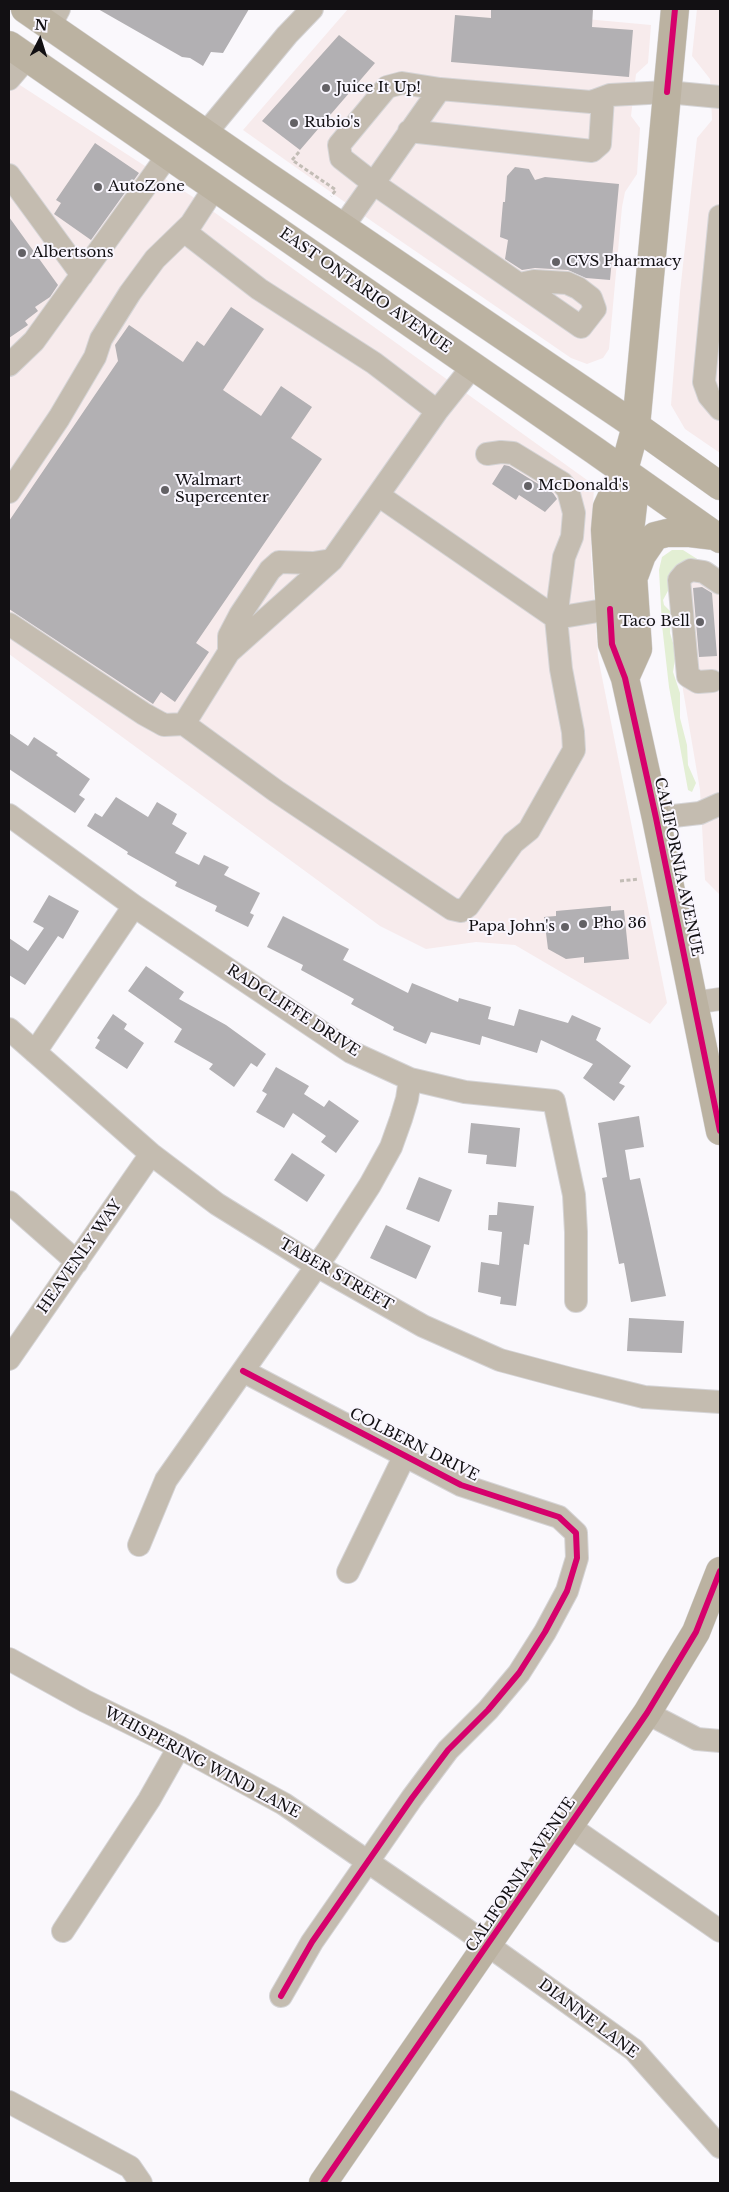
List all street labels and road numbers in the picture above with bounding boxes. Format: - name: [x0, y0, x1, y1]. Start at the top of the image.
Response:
- street label: EAST ONTARIO AVENUE: [276, 225, 454, 357]
- street label: CALIFORNIA AVENUE: [650, 776, 706, 958]
- street label: RADCLIFFE DRIVE: [223, 961, 363, 1061]
- street label: HEAVENLY WAY: [34, 1197, 126, 1317]
- street label: TABER STREET: [276, 1235, 396, 1315]
- street label: COLBERN DRIVE: [346, 1405, 482, 1485]
- street label: WHISPERING WIND LANE: [101, 1704, 303, 1822]
- street label: CALIFORNIA AVENUE: [462, 1794, 580, 1956]
- street label: DIANNE LANE: [535, 1976, 641, 2062]

